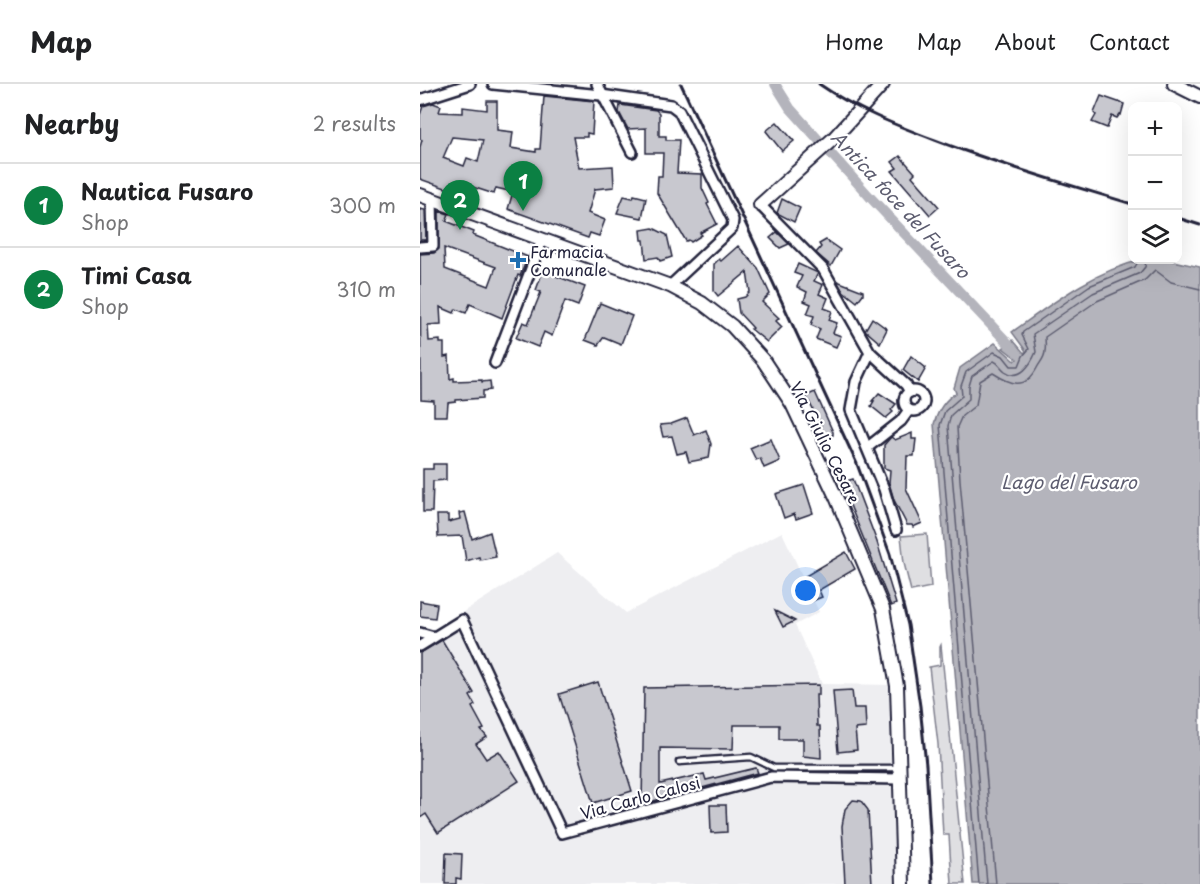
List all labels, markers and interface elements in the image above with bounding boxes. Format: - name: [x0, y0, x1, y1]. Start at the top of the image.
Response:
- text: Map: [30, 20, 92, 63]
- text: Home: [825, 25, 884, 57]
- text: Map: [917, 25, 962, 57]
- text: About: [995, 25, 1056, 57]
- text: Contact: [1089, 25, 1170, 57]
- map controls: [1128, 102, 1182, 264]
- button: +: [1128, 102, 1182, 156]
- text: Nearby: [24, 104, 119, 143]
- text: 2 results: [313, 108, 396, 138]
- water label: Antica foce del Fusaro: [825, 124, 977, 285]
- button: −: [1128, 156, 1182, 210]
- pin: 1: [504, 162, 542, 211]
- text: Nautica Fusaro: [81, 174, 253, 207]
- pin: 2: [440, 180, 480, 230]
- text: 1: [39, 190, 48, 220]
- text: 300 m: [329, 190, 396, 220]
- text: Shop: [81, 207, 129, 237]
- button: layers: [1128, 210, 1182, 264]
- place label: Farmacia Comunale: [530, 239, 607, 281]
- marker: Farmacia Comunale: [511, 253, 525, 267]
- text: Timi Casa: [81, 258, 192, 291]
- text: 2: [36, 274, 51, 304]
- text: 310 m: [336, 274, 396, 304]
- text: Shop: [81, 291, 129, 321]
- street label: Via Giulio Cesare: [785, 377, 867, 507]
- water label: Lago del Fusaro: [1001, 468, 1138, 495]
- your location: [791, 576, 820, 605]
- street label: Via Carlo Calosi: [577, 769, 703, 825]

